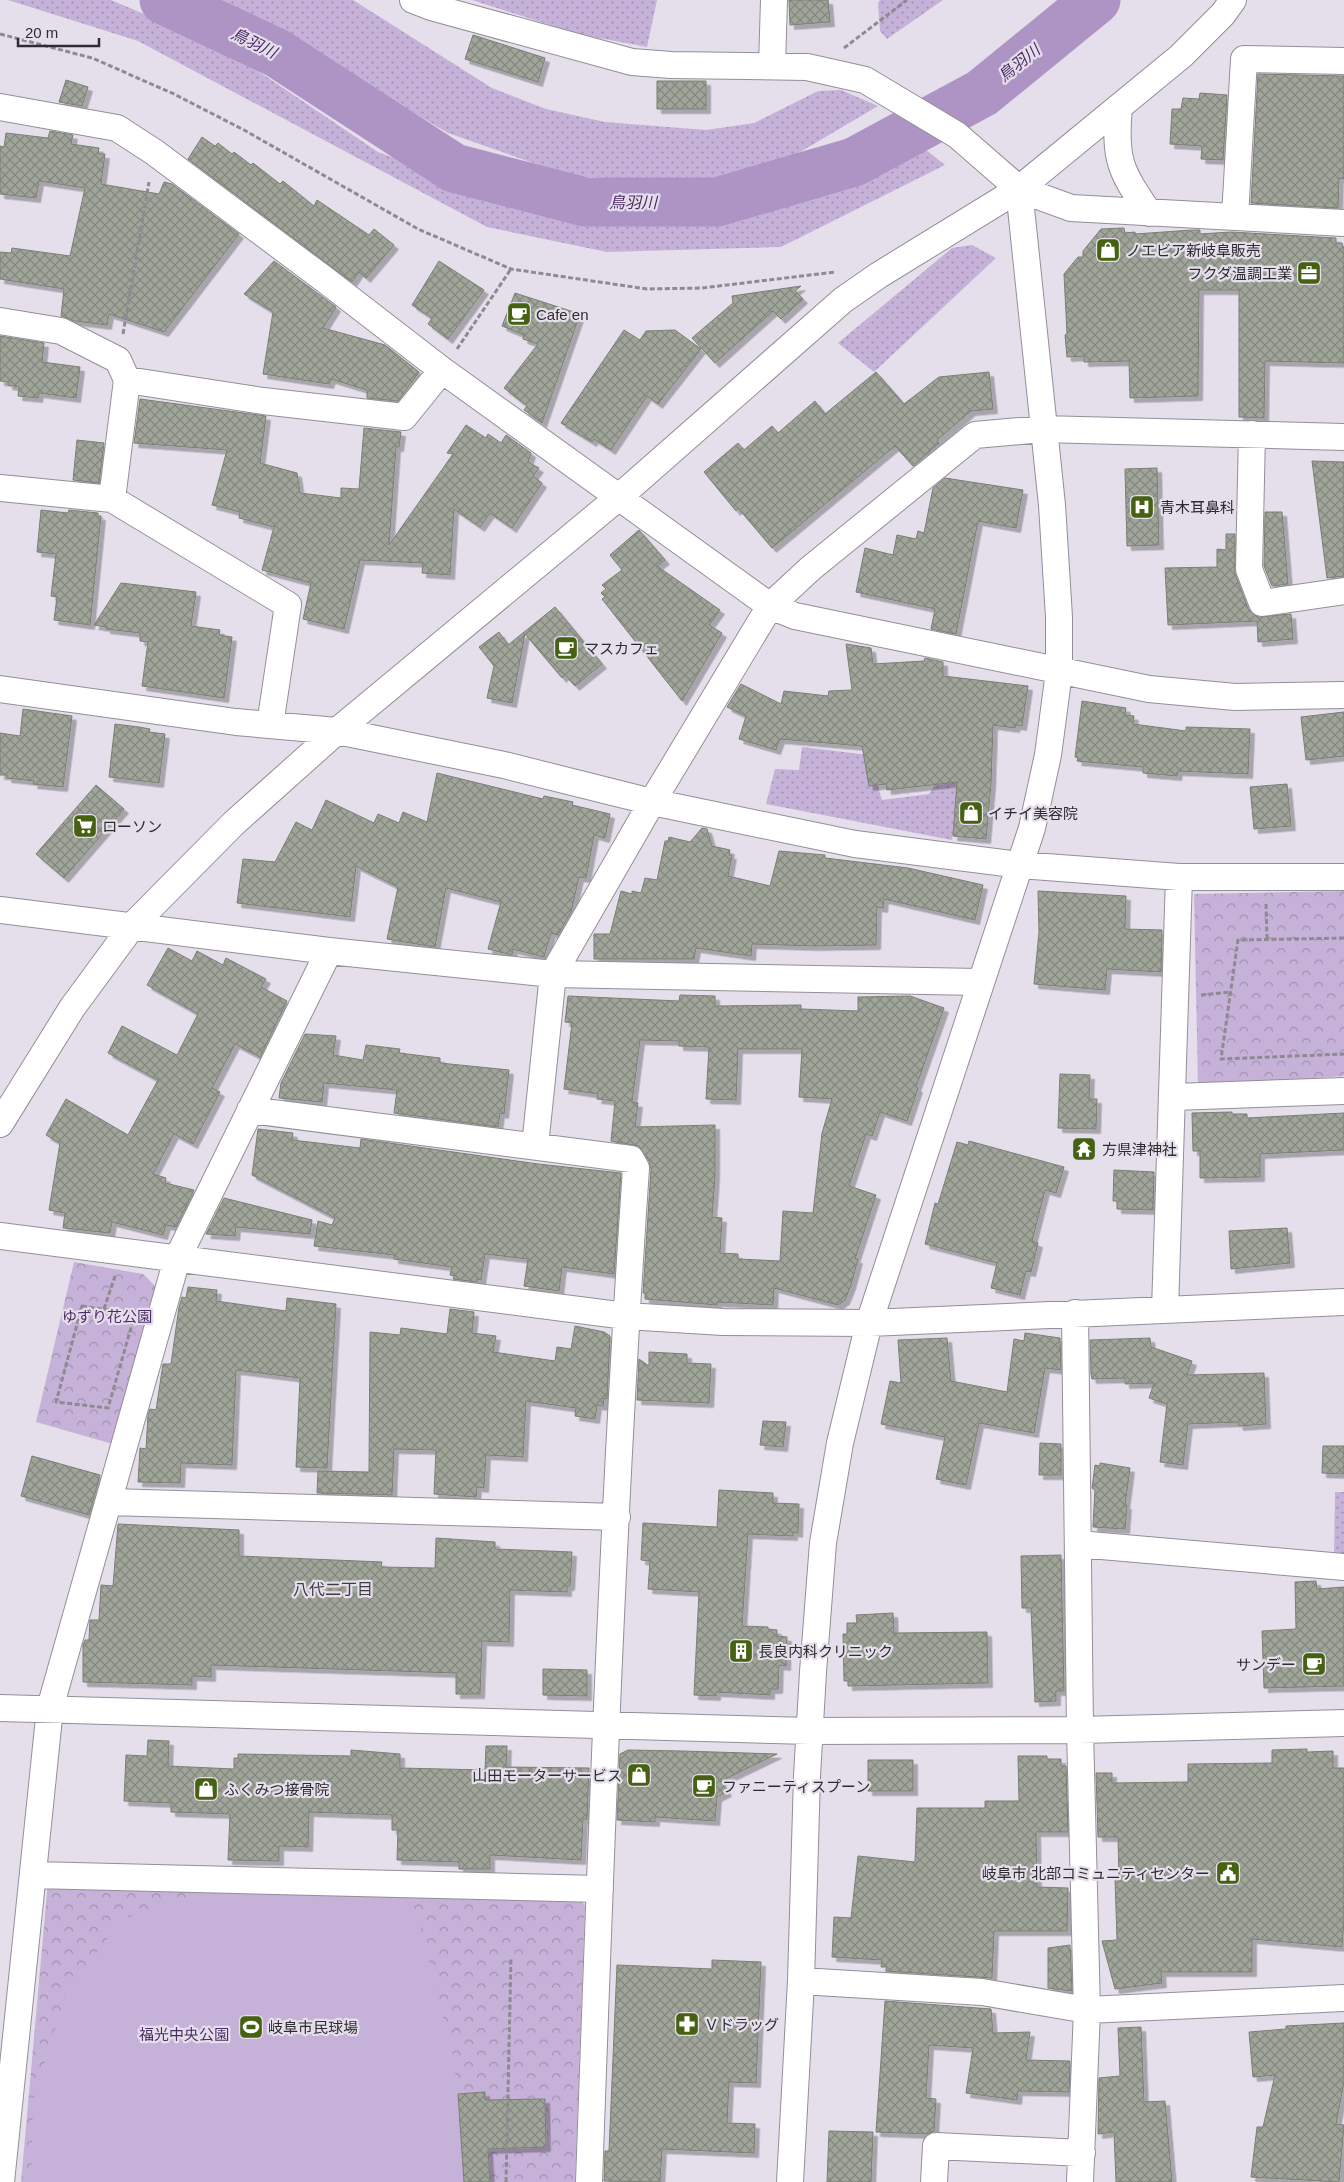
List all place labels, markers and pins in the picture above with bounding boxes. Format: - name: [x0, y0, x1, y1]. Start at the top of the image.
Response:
- shop icon: ノエビア新岐阜販売: [1095, 237, 1121, 263]
- place label: ノエビア新岐阜販売: [1126, 242, 1261, 259]
- office icon: フクダ温調工業: [1296, 260, 1322, 286]
- place label: フクダ温調工業: [1188, 265, 1292, 282]
- cafe icon: Cafe en: [506, 301, 532, 327]
- place label: Cafe en: [536, 306, 589, 323]
- hospital icon: 青木耳鼻科: [1129, 494, 1155, 520]
- place label: 青木耳鼻科: [1160, 499, 1235, 516]
- cafe icon: マスカフェ: [553, 635, 579, 661]
- place label: マスカフェ: [584, 640, 659, 657]
- shop icon: イチイ美容院: [958, 800, 984, 826]
- place label: イチイ美容院: [988, 805, 1078, 822]
- supermarket icon: ローソン: [72, 813, 98, 839]
- place label: ローソン: [102, 818, 162, 835]
- temple icon: 方県津神社: [1071, 1136, 1097, 1162]
- place label: 方県津神社: [1102, 1141, 1177, 1158]
- building icon: 長良内科クリニック: [728, 1638, 754, 1664]
- place label: 長良内科クリニック: [758, 1643, 893, 1660]
- cafe icon: サンデー: [1301, 1651, 1327, 1677]
- place label: サンデー: [1236, 1656, 1296, 1673]
- shop icon: 山田モーターサービス: [626, 1762, 652, 1788]
- place label: 山田モーターサービス: [472, 1767, 622, 1784]
- cafe icon: ファニーティスプーン: [691, 1773, 717, 1799]
- shop icon: ふくみつ接骨院: [193, 1776, 219, 1802]
- place label: ファニーティスプーン: [722, 1778, 870, 1795]
- place label: ふくみつ接骨院: [224, 1781, 330, 1798]
- public building icon: 岐阜市 北部コミュニティセンター: [1215, 1860, 1241, 1886]
- place label: 岐阜市 北部コミュニティセンター: [982, 1865, 1210, 1882]
- pharmacy icon: Ｖドラッグ: [674, 2011, 700, 2037]
- sports icon: 岐阜市民球場: [238, 2014, 264, 2040]
- place label: Ｖドラッグ: [704, 2016, 779, 2033]
- place label: 岐阜市民球場: [268, 2019, 358, 2036]

